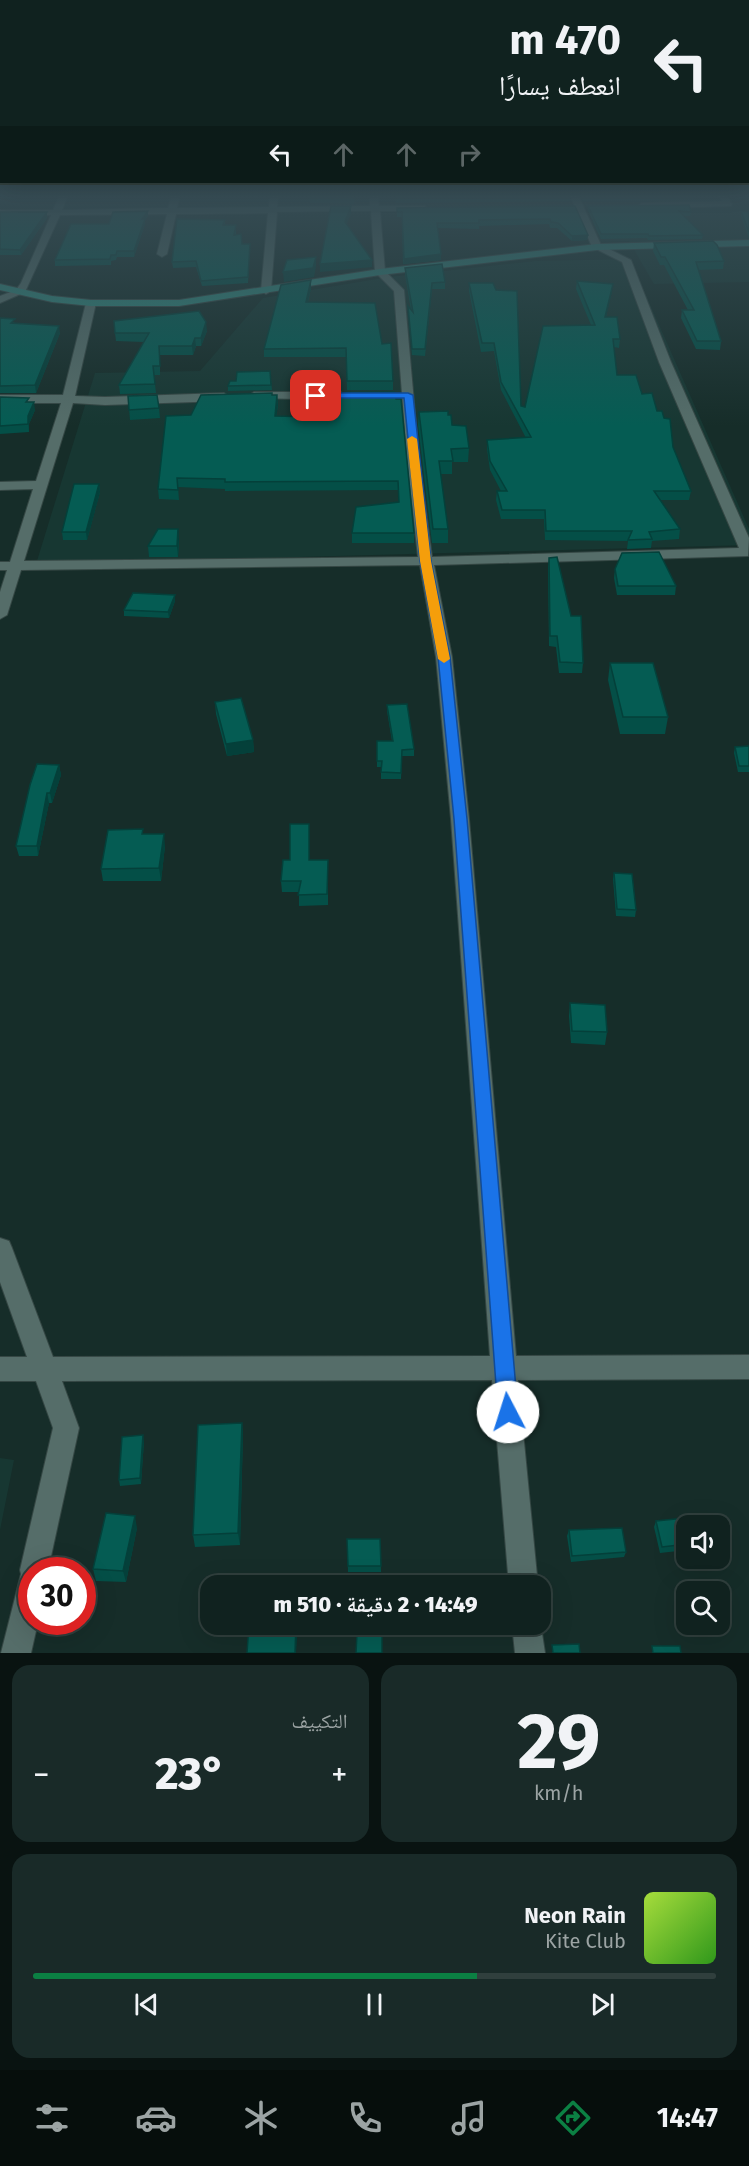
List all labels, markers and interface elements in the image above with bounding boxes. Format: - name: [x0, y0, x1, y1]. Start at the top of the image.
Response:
- text: 470 m: [509, 15, 621, 65]
- icon: left: [642, 24, 720, 102]
- text: انعطف يسارًا: [499, 70, 621, 102]
- icon: left: [264, 138, 297, 171]
- icon: ahead: [327, 138, 360, 171]
- icon: ahead: [390, 138, 423, 171]
- icon: right: [453, 138, 486, 171]
- pin: [290, 370, 341, 421]
- icon: arrive: [299, 379, 332, 412]
- position arrow: [476, 1380, 540, 1444]
- map controls: [676, 1515, 730, 1635]
- button: sound: [676, 1515, 730, 1569]
- speed limit sign: 30: [18, 1557, 96, 1635]
- button: search: [676, 1581, 730, 1635]
- text: 14:49 · 2 دقيقة · 510 m: [273, 1591, 478, 1618]
- text: 29: [517, 1695, 600, 1789]
- text: التكييف: [291, 1709, 348, 1733]
- text: 23°: [155, 1747, 225, 1801]
- text: −: [33, 1755, 50, 1795]
- text: +: [331, 1755, 347, 1795]
- text: km/h: [534, 1781, 584, 1805]
- text: Neon Rain: [524, 1902, 626, 1929]
- text: Kite Club: [545, 1929, 626, 1953]
- icon: previous: [130, 1988, 163, 2021]
- icon: pause: [358, 1988, 391, 2021]
- icon: next: [586, 1988, 619, 2021]
- icon: filters: [31, 2097, 73, 2139]
- icon: car: [135, 2097, 177, 2139]
- icon: climate: [240, 2097, 282, 2139]
- icon: phone: [344, 2097, 386, 2139]
- icon: music: [448, 2097, 490, 2139]
- icon: directions: [552, 2097, 594, 2139]
- text: 14:47: [657, 2102, 718, 2134]

